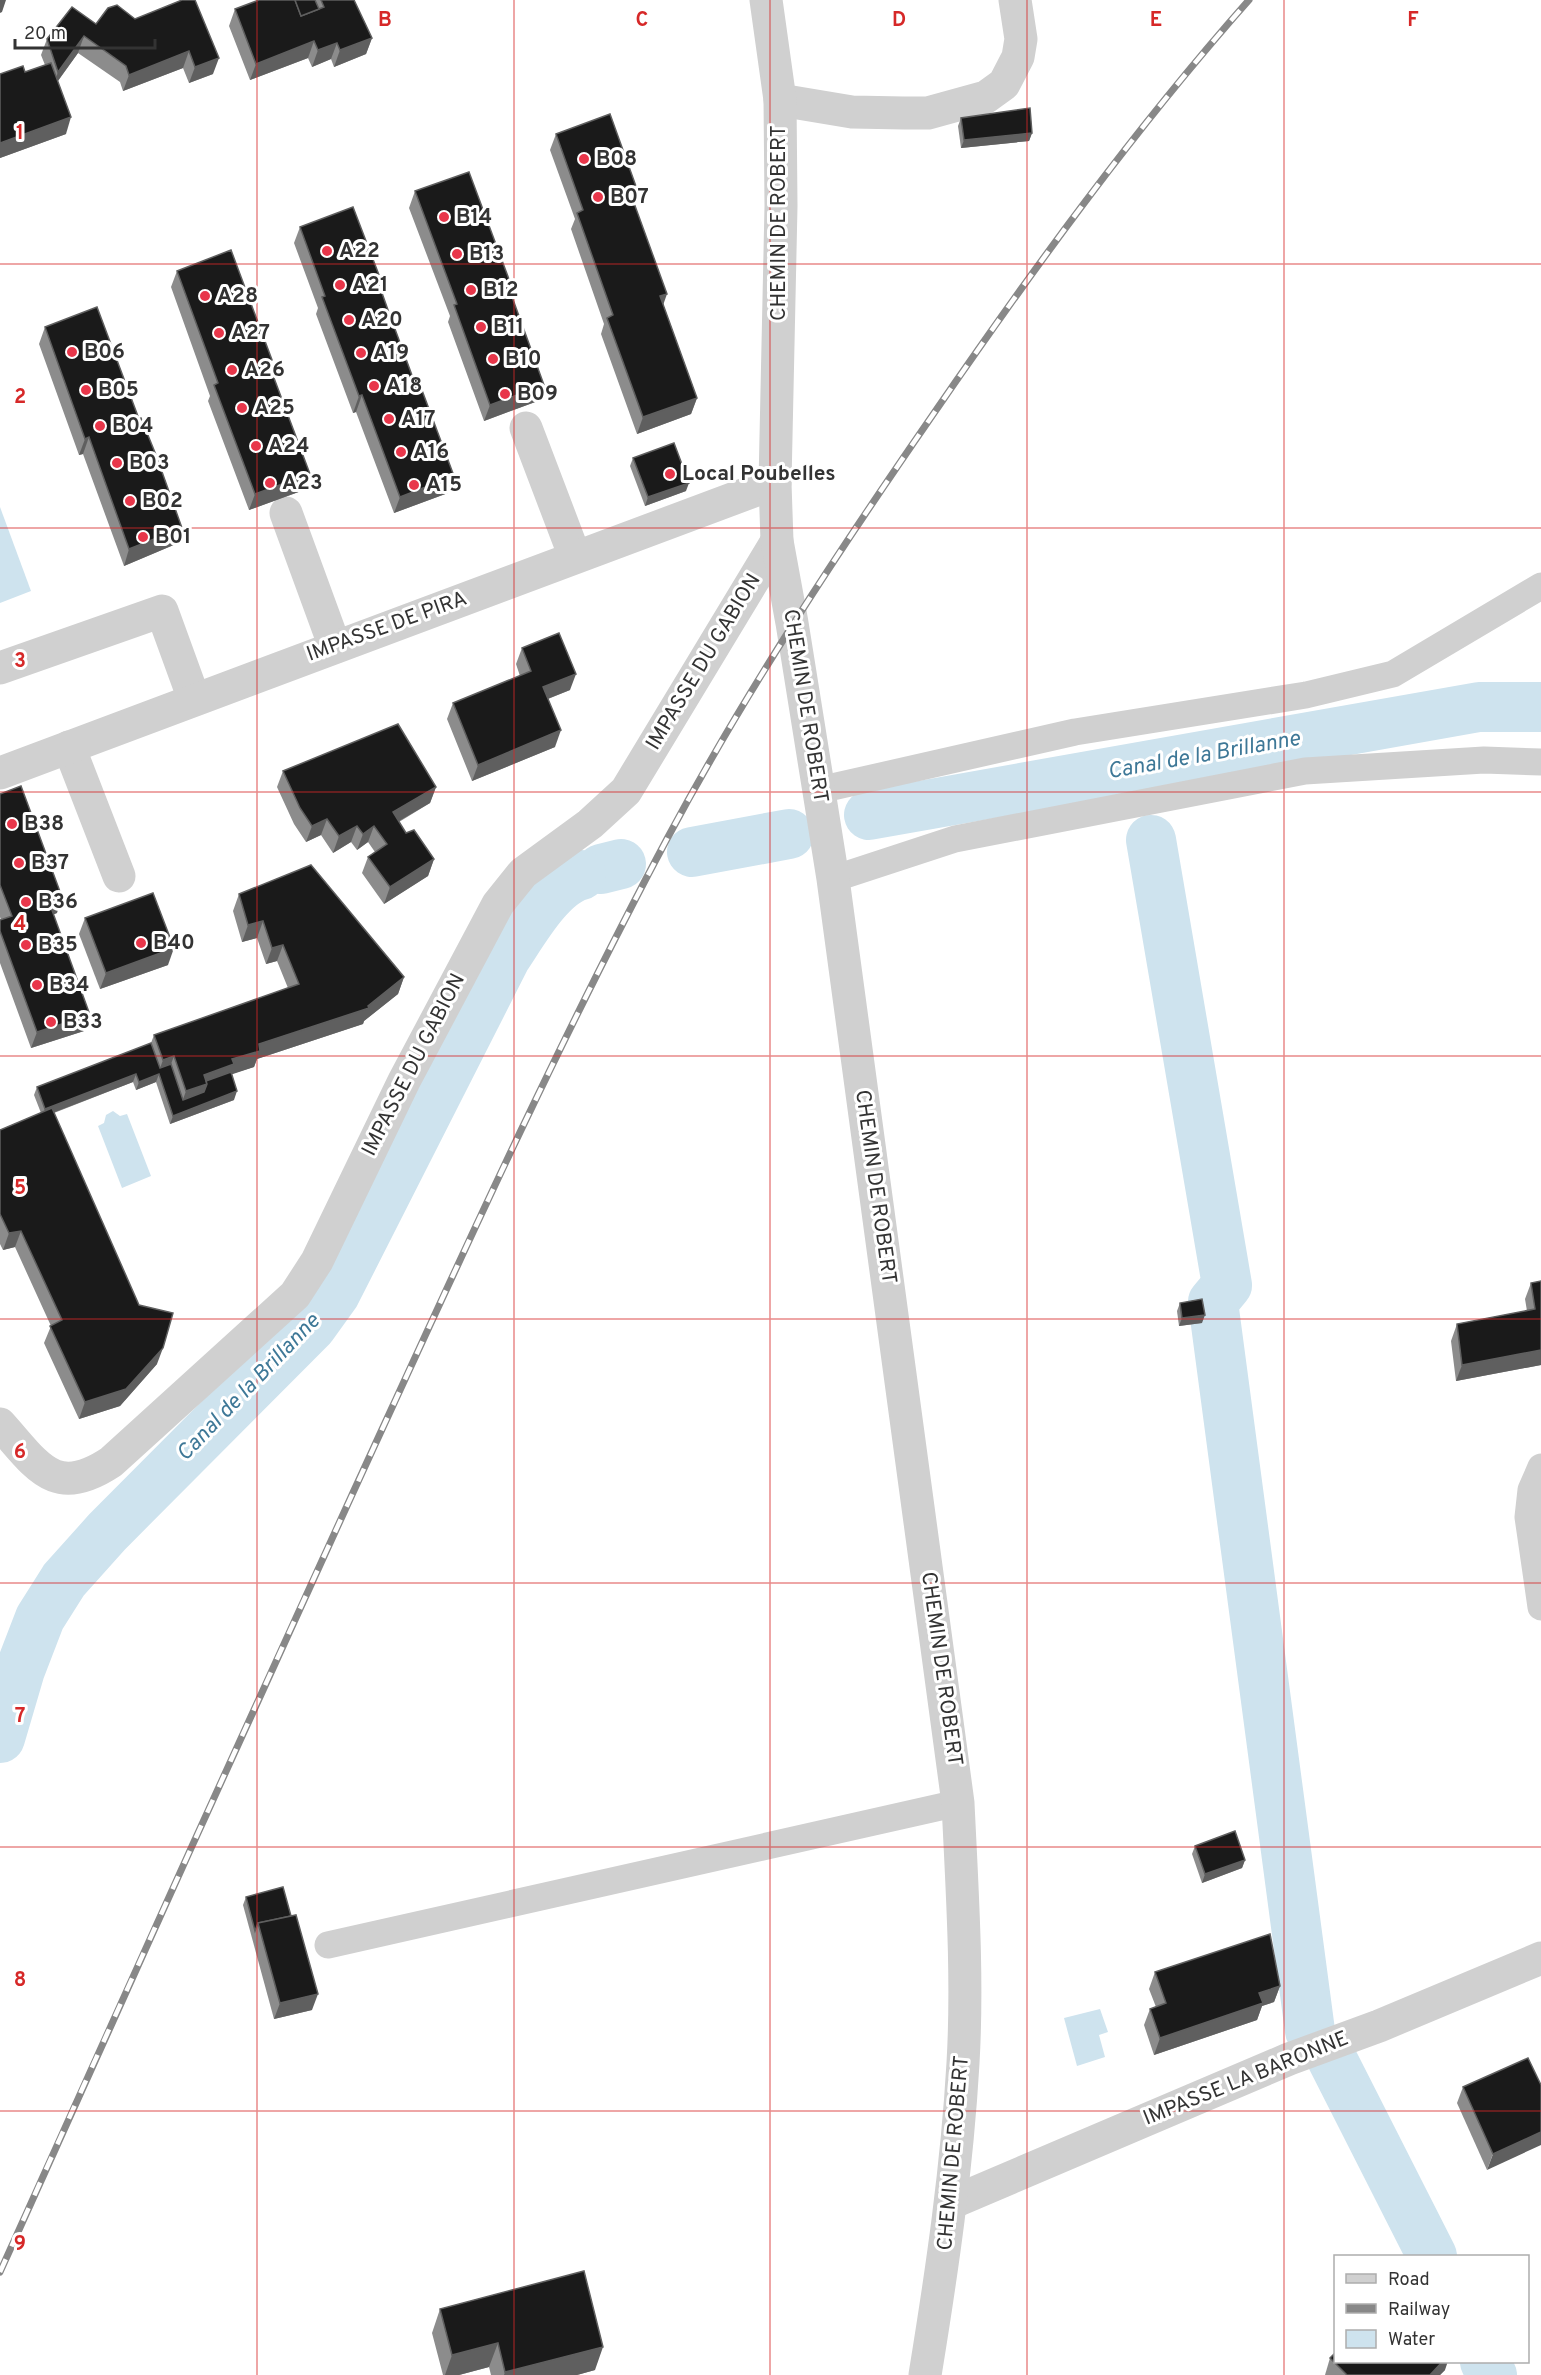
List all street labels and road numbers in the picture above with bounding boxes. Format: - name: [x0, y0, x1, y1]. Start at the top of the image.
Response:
- street label: CHEMIN DE ROBERT: [766, 125, 793, 321]
- street label: IMPASSE DU GABION: [641, 569, 767, 755]
- street label: IMPASSE DE PIRA: [303, 585, 471, 669]
- street label: CHEMIN DE ROBERT: [776, 607, 834, 805]
- street label: IMPASSE DU GABION: [356, 969, 472, 1161]
- street label: CHEMIN DE ROBERT: [848, 1088, 902, 1286]
- street label: CHEMIN DE ROBERT: [914, 1570, 968, 1768]
- street label: IMPASSE LA BARONNE: [1139, 2025, 1353, 2133]
- street label: CHEMIN DE ROBERT: [932, 2054, 976, 2252]

